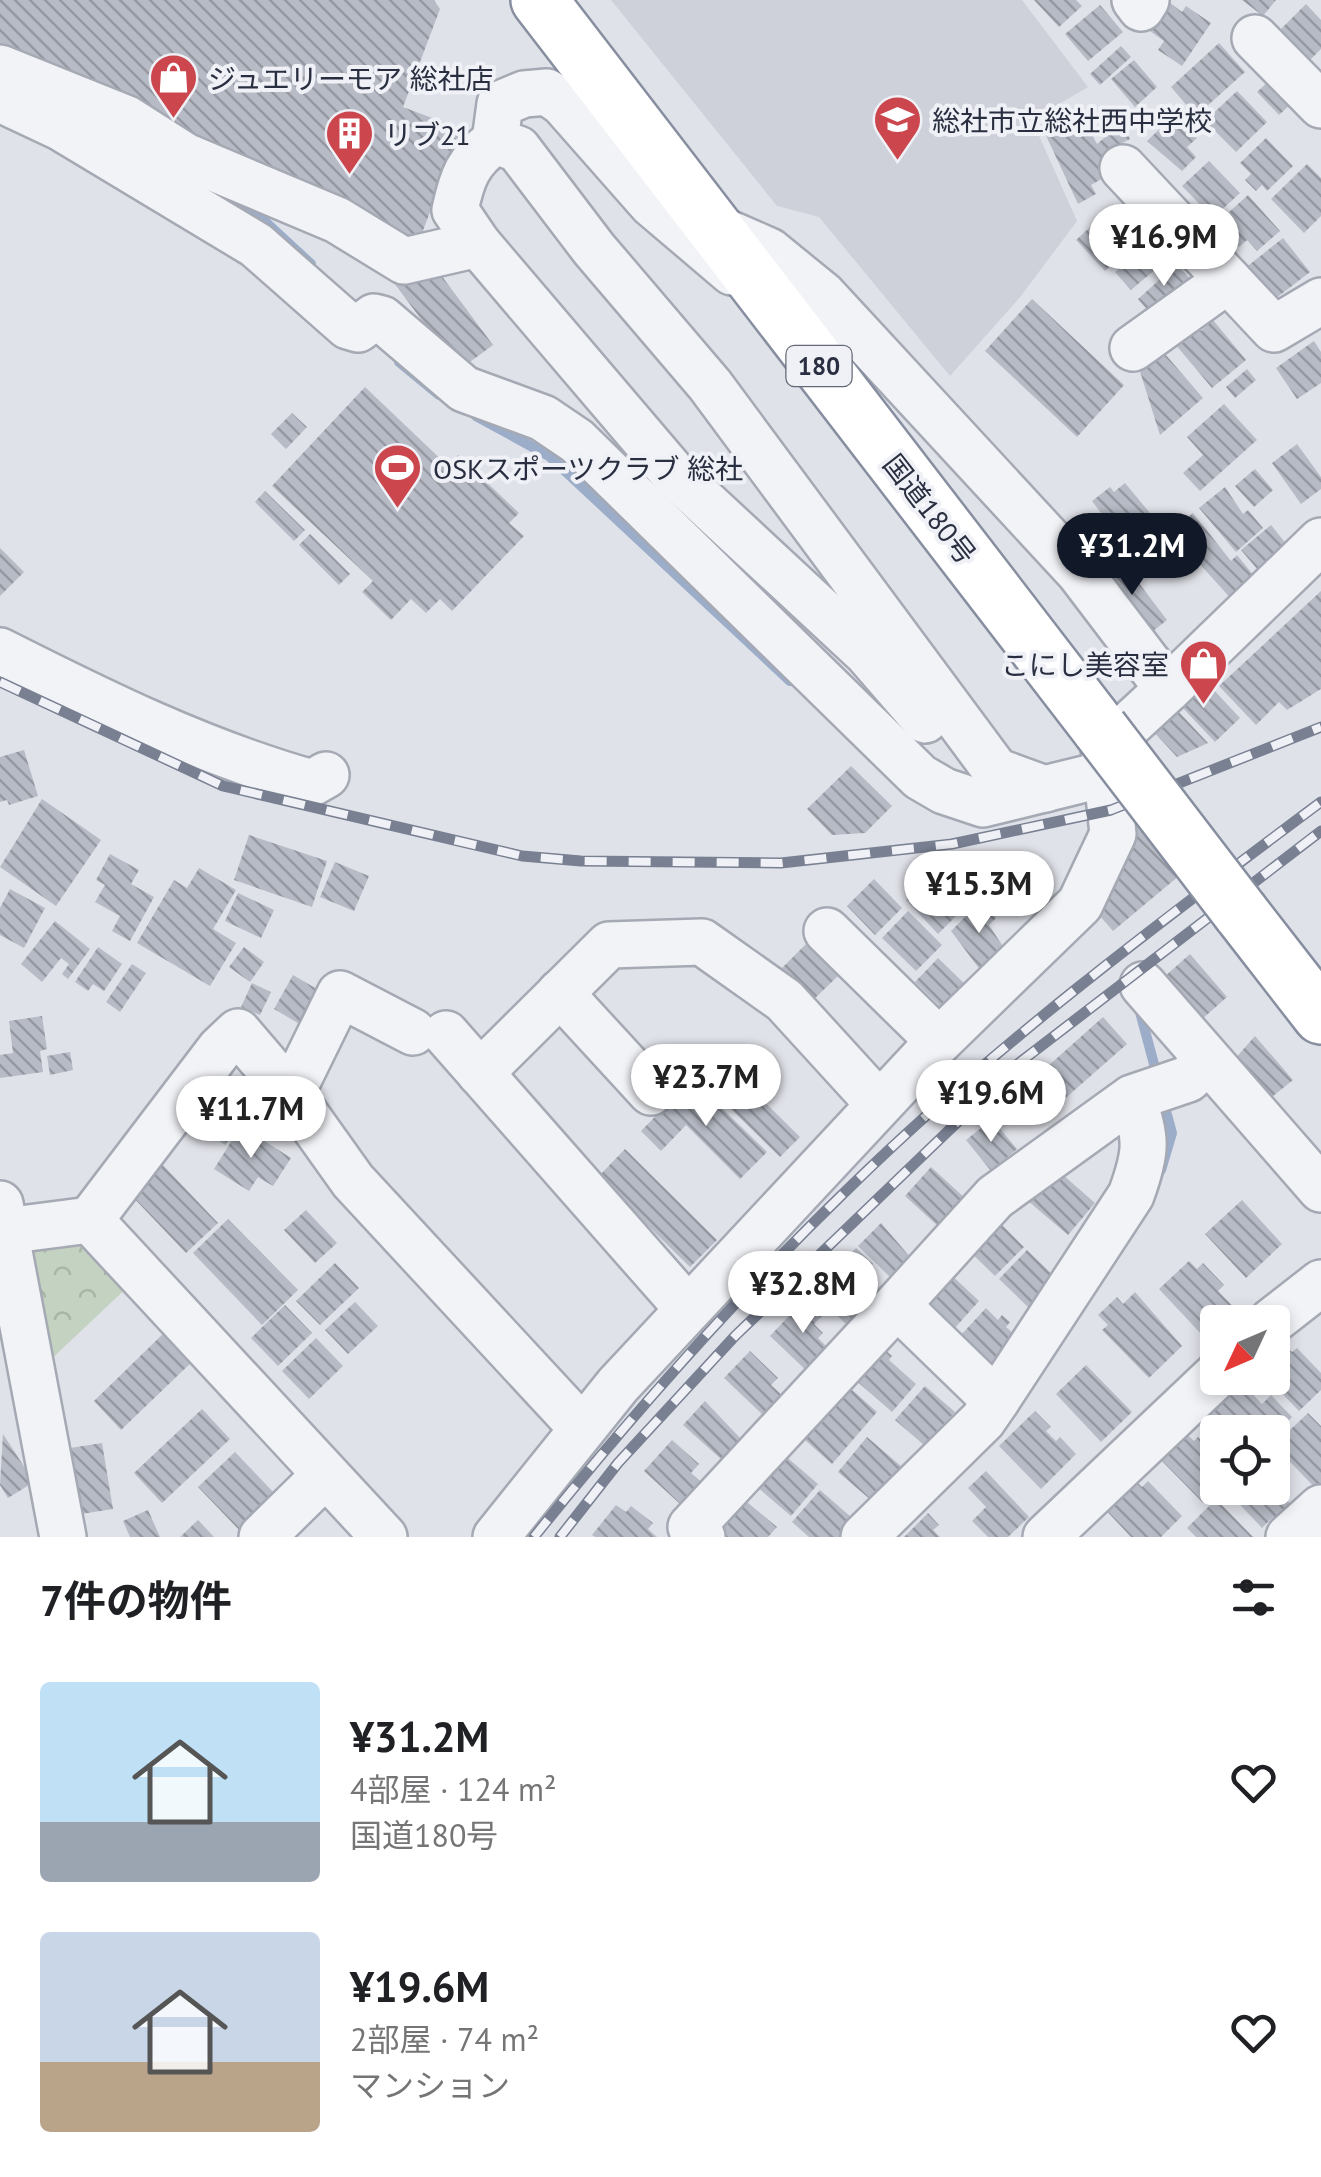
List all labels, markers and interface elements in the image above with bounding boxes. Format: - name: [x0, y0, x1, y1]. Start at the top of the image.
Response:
- shop icon: ジュエリーモア 総社店: [147, 52, 199, 120]
- place label: ジュエリーモア 総社店: [208, 60, 494, 97]
- school or university icon: 総社市立総社西中学校: [871, 94, 923, 162]
- place label: 総社市立総社西中学校: [932, 102, 1212, 139]
- building icon: リブ21: [323, 108, 375, 176]
- place label: リブ21: [384, 116, 471, 153]
- pin: ¥16.9M: [1083, 204, 1245, 289]
- text: ¥16.9M: [1111, 215, 1217, 257]
- road number: 180: [786, 346, 852, 386]
- sports icon: OSKスポーツクラブ 総社: [372, 442, 424, 510]
- street label: 国道180号: [875, 446, 985, 572]
- place label: OSKスポーツクラブ 総社: [433, 450, 743, 487]
- pin: ¥31.2M: [1051, 513, 1213, 598]
- text: ¥31.2M: [1079, 524, 1185, 566]
- shop icon: こにし美容室: [1178, 638, 1230, 706]
- place label: こにし美容室: [1001, 646, 1169, 683]
- pin: ¥15.3M: [898, 851, 1060, 936]
- text: ¥15.3M: [926, 862, 1032, 904]
- pin: ¥23.7M: [625, 1044, 787, 1129]
- text: ¥23.7M: [653, 1055, 759, 1097]
- pin: ¥19.6M: [910, 1060, 1072, 1145]
- text: ¥19.6M: [938, 1071, 1044, 1113]
- pin: ¥11.7M: [170, 1076, 332, 1161]
- text: ¥11.7M: [198, 1087, 304, 1129]
- pin: ¥32.8M: [722, 1251, 884, 1336]
- text: ¥32.8M: [750, 1262, 856, 1304]
- north arrow: [1200, 1305, 1290, 1395]
- map controls: [1200, 1305, 1290, 1505]
- button: locate: [1200, 1415, 1290, 1505]
- icon: filters: [1226, 1570, 1281, 1625]
- text: 7件の物件: [40, 1573, 232, 1628]
- text: ¥31.2M: [350, 1709, 489, 1764]
- icon: home: [120, 1722, 240, 1842]
- icon: heart: [1226, 1755, 1281, 1810]
- text: 4部屋 · 124 m²: [350, 1768, 557, 1810]
- text: 国道180号: [350, 1814, 498, 1856]
- text: ¥19.6M: [350, 1959, 489, 2014]
- icon: home: [120, 1972, 240, 2092]
- icon: heart: [1226, 2005, 1281, 2060]
- text: 2部屋 · 74 m²: [350, 2018, 539, 2060]
- text: マンション: [350, 2064, 510, 2106]

